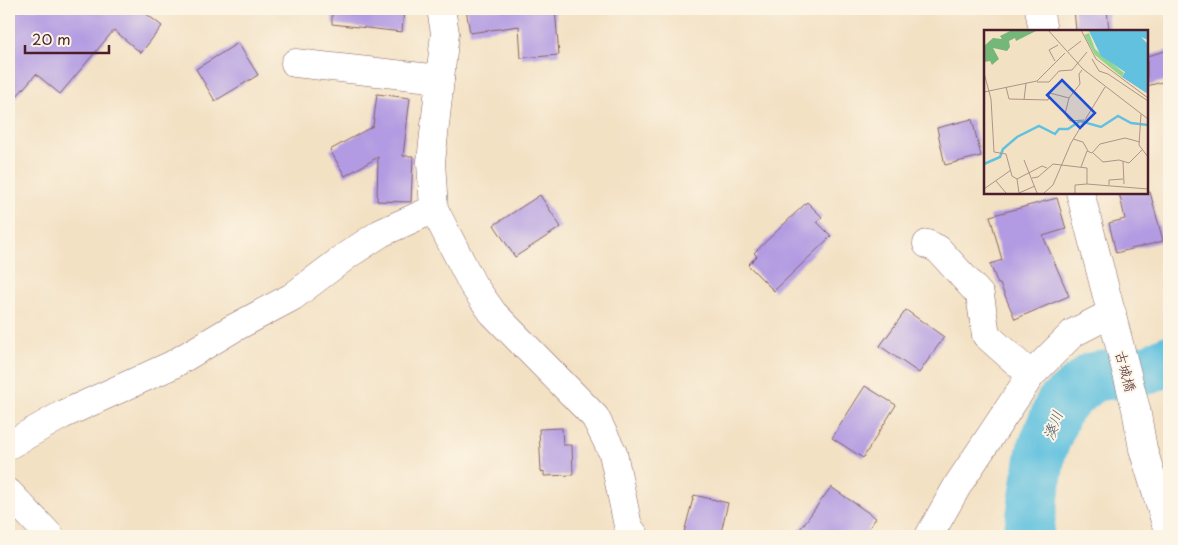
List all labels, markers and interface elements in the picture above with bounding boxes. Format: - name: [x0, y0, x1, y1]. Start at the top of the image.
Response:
- scale bar: [25, 22, 109, 54]
- text: 20 m: [32, 27, 71, 50]
- inset map: [984, 30, 1148, 194]
- street label: 古城橋: [1110, 348, 1142, 394]
- water label: 湊川: [1036, 407, 1068, 443]

